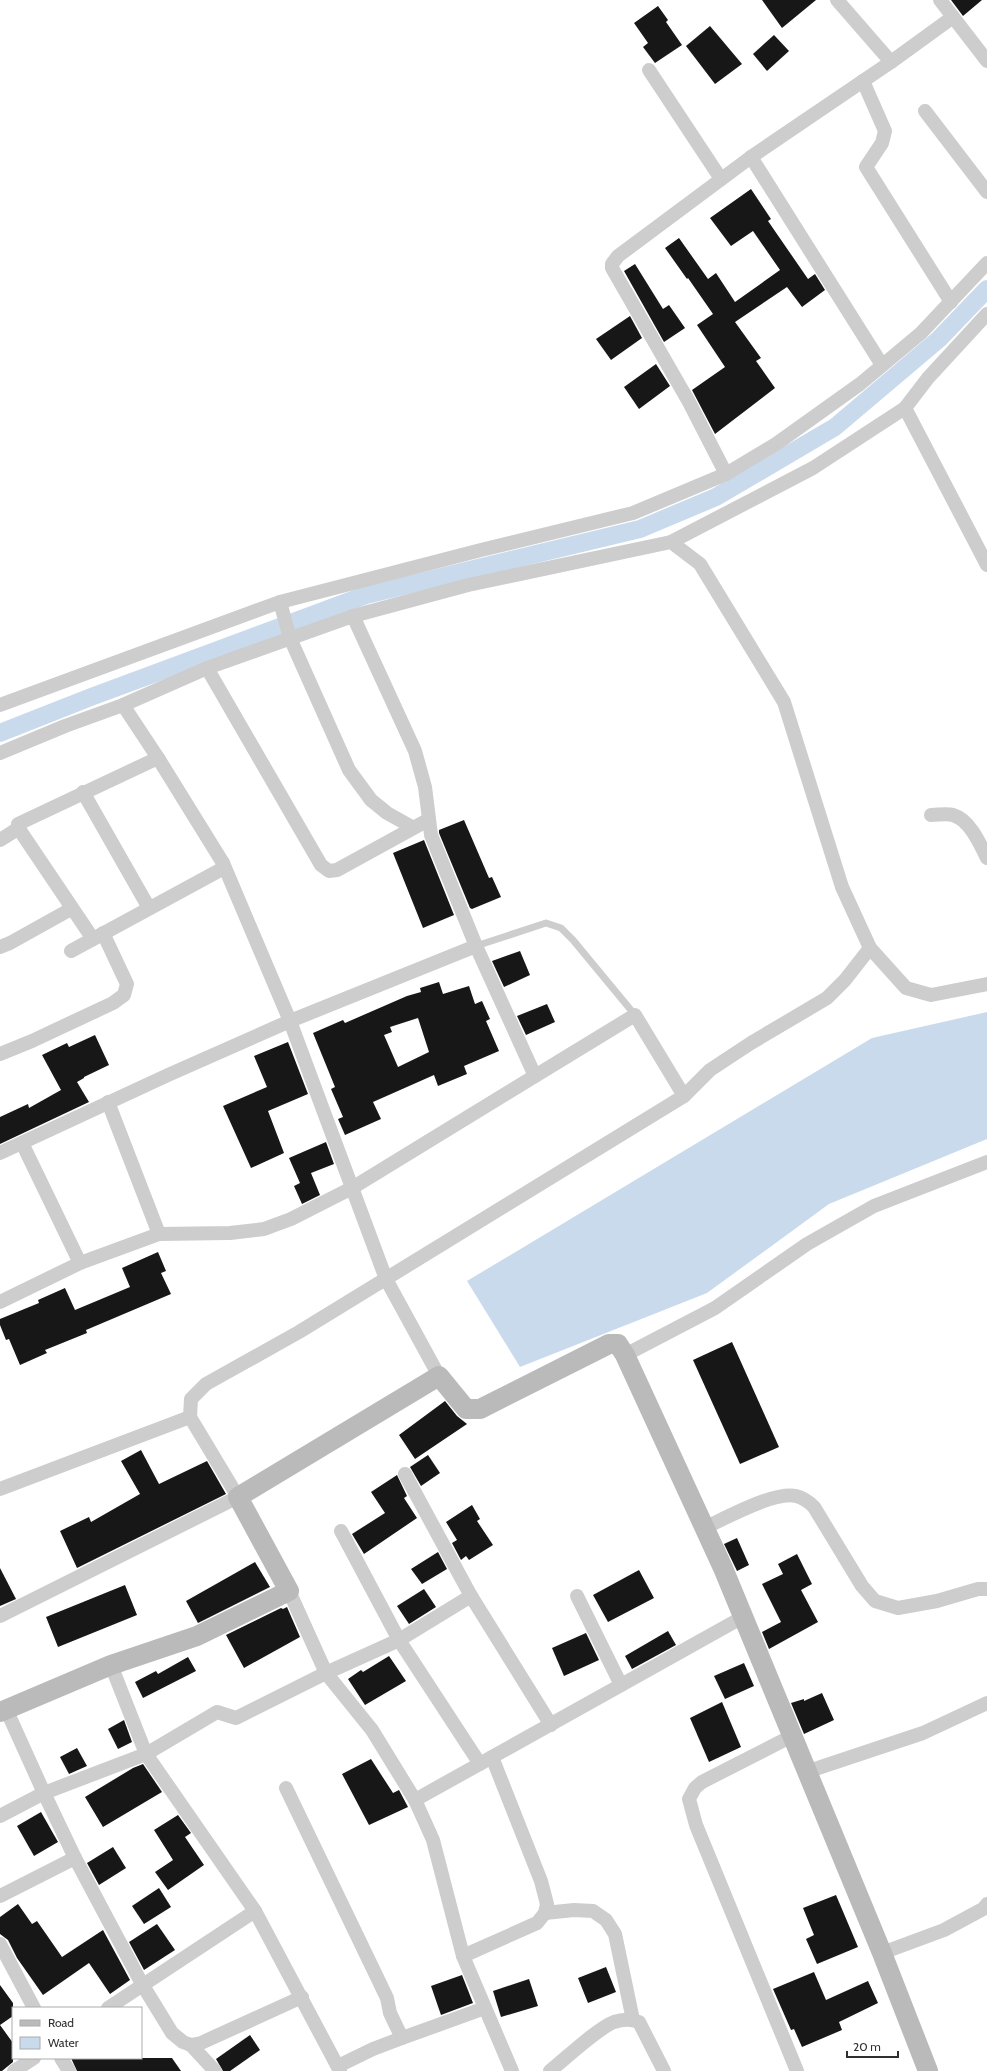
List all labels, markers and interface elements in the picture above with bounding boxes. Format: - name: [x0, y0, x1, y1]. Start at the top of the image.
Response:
- legend: [12, 2007, 142, 2059]
- text: Road: [48, 2015, 74, 2030]
- scale bar: [847, 2033, 898, 2059]
- text: Water: [48, 2035, 79, 2050]
- text: 20 m: [853, 2039, 881, 2054]

